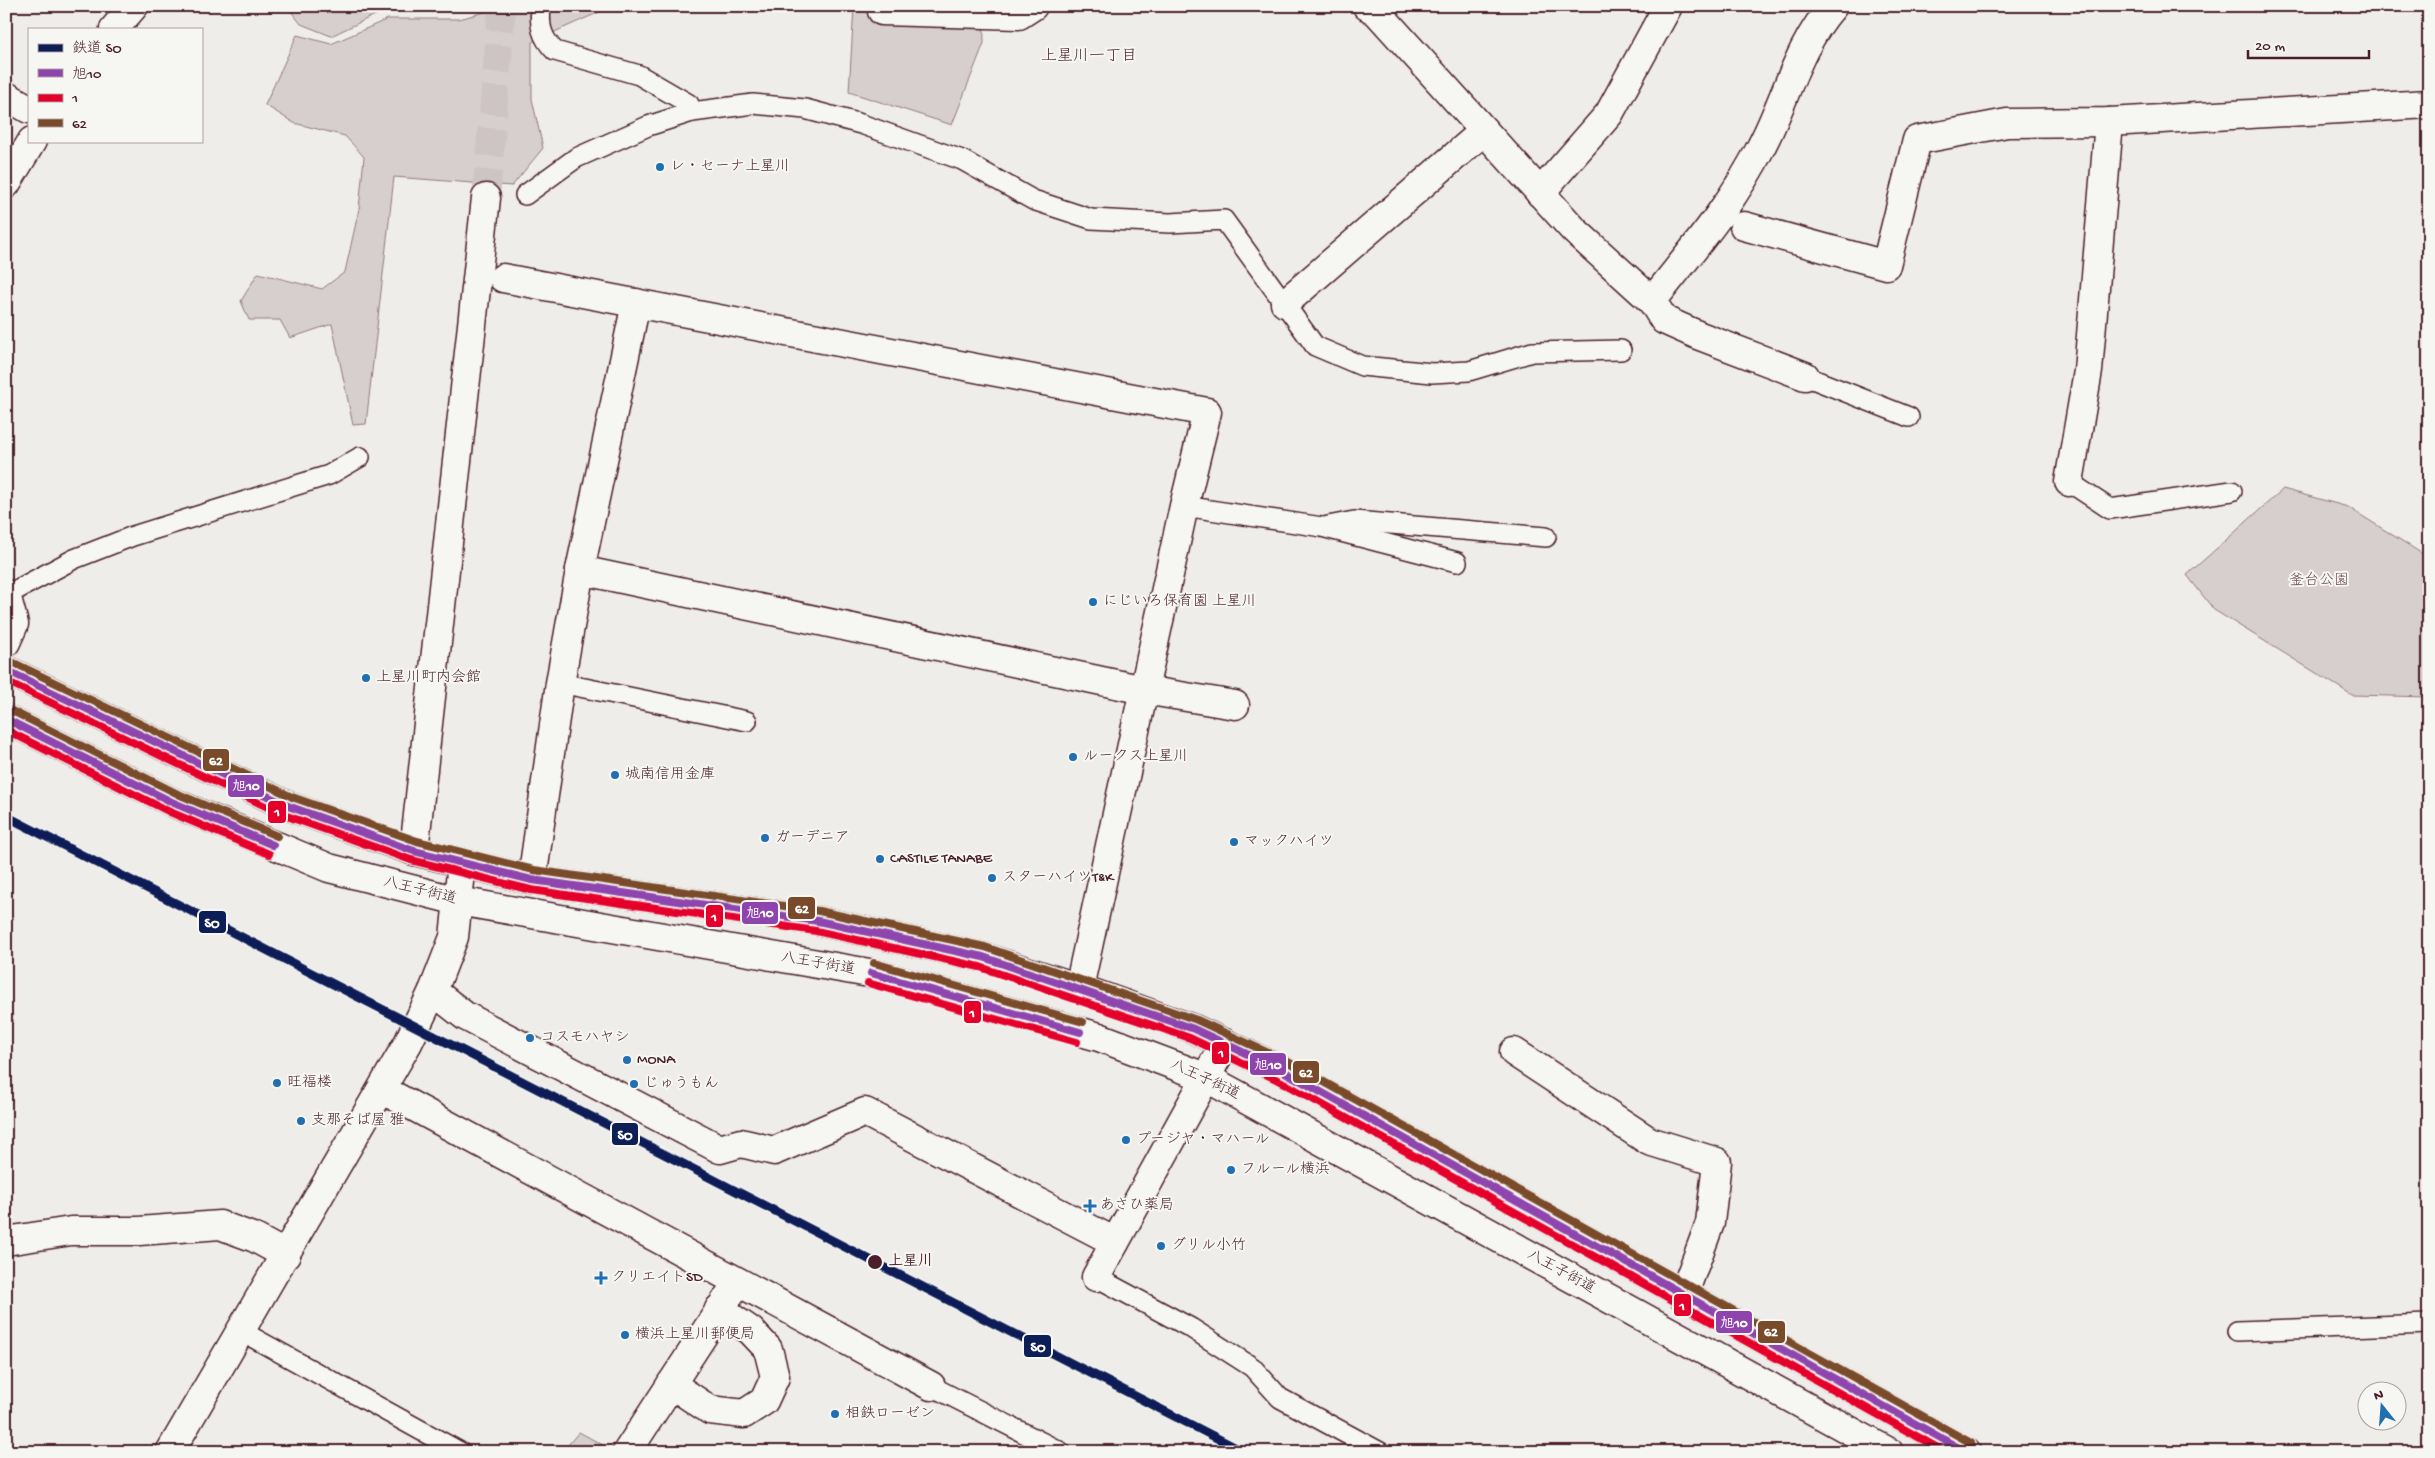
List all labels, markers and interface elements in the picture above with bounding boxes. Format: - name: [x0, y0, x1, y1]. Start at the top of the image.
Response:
- legend: [28, 28, 202, 142]
- scale bar: [2248, 28, 2369, 60]
- text: 20 m: [2255, 38, 2285, 56]
- text: 鉄道 SO: [72, 40, 122, 58]
- district label: 上星川一丁目: [1041, 47, 1137, 67]
- text: 旭10: [72, 66, 102, 84]
- text: 1: [71, 90, 78, 108]
- text: 62: [72, 116, 87, 134]
- place label: レ・セーナ上星川: [670, 158, 790, 176]
- marker: レ・セーナ上星川: [654, 161, 666, 173]
- park label: 釜台公園: [2289, 571, 2349, 590]
- place label: にじいろ保育園 上星川: [1103, 592, 1257, 611]
- marker: にじいろ保育園 上星川: [1087, 596, 1099, 608]
- place label: 上星川町内会館: [376, 668, 481, 687]
- marker: 上星川町内会館: [360, 672, 372, 684]
- line badge: 62: [202, 748, 230, 772]
- place label: ルークス上星川: [1083, 748, 1188, 766]
- marker: ルークス上星川: [1067, 751, 1079, 763]
- text: 62: [209, 754, 223, 771]
- place label: 城南信用金庫: [625, 765, 715, 784]
- marker: 城南信用金庫: [609, 769, 621, 781]
- line badge: 旭10: [227, 774, 265, 798]
- text: 旭10: [232, 779, 260, 796]
- line badge: 1: [267, 800, 287, 824]
- text: 1: [273, 805, 280, 822]
- place label: ガーデニア: [775, 829, 850, 847]
- marker: ガーデニア: [759, 832, 771, 844]
- place label: マックハイツ: [1244, 833, 1334, 851]
- marker: マックハイツ: [1228, 836, 1240, 848]
- place label: CASTILE TANABE: [890, 850, 993, 868]
- marker: CASTILE TANABE: [874, 853, 886, 865]
- place label: スターハイツT&K: [1002, 869, 1115, 887]
- marker: スターハイツT&K: [986, 872, 998, 884]
- street label: 八王子街道: [381, 873, 459, 909]
- line badge: 62: [787, 896, 816, 920]
- line badge: 旭10: [741, 901, 779, 925]
- text: 62: [795, 902, 809, 919]
- line badge: 1: [705, 904, 724, 928]
- text: 旭10: [746, 906, 774, 923]
- line badge: SO: [198, 910, 227, 934]
- text: 1: [710, 910, 717, 927]
- text: SO: [205, 916, 220, 933]
- street label: 八王子街道: [779, 949, 857, 979]
- line badge: 1: [963, 1000, 982, 1024]
- text: 1: [968, 1006, 975, 1023]
- place label: コスモハヤシ: [540, 1029, 629, 1047]
- marker: コスモハヤシ: [524, 1032, 536, 1044]
- line badge: 1: [1211, 1041, 1230, 1065]
- text: 1: [1217, 1046, 1224, 1063]
- place label: MONA: [637, 1051, 676, 1069]
- line badge: 旭10: [1249, 1052, 1287, 1076]
- marker: MONA: [621, 1054, 633, 1066]
- street label: 八王子街道: [1167, 1056, 1243, 1104]
- text: 旭10: [1254, 1058, 1282, 1075]
- line badge: 62: [1292, 1060, 1320, 1084]
- text: 62: [1299, 1066, 1313, 1083]
- place label: 旺福楼: [287, 1074, 332, 1092]
- place label: じゅうもん: [644, 1075, 719, 1093]
- marker: 旺福楼: [271, 1077, 283, 1089]
- marker: じゅうもん: [628, 1078, 640, 1090]
- place label: 支那そば屋 雅: [311, 1111, 405, 1130]
- marker: 支那そば屋 雅: [295, 1115, 307, 1127]
- line badge: SO: [611, 1122, 639, 1146]
- text: SO: [618, 1128, 633, 1145]
- place label: プージヤ・マハール: [1136, 1131, 1270, 1149]
- marker: プージヤ・マハール: [1120, 1134, 1132, 1146]
- place label: フルール横浜: [1241, 1161, 1330, 1179]
- marker: フルール横浜: [1225, 1164, 1237, 1176]
- place label: あさひ薬局: [1100, 1196, 1174, 1215]
- marker: あさひ薬局: [1084, 1200, 1096, 1212]
- place label: グリル小竹: [1171, 1236, 1246, 1255]
- marker: グリル小竹: [1155, 1240, 1167, 1252]
- street label: 八王子街道: [1524, 1246, 1598, 1298]
- place label: 上星川: [888, 1252, 933, 1271]
- marker: 上星川: [866, 1253, 884, 1271]
- place label: クリエイトSD: [611, 1269, 703, 1287]
- marker: クリエイトSD: [595, 1272, 607, 1284]
- line badge: 1: [1673, 1293, 1692, 1317]
- text: 1: [1678, 1299, 1685, 1316]
- line badge: 旭10: [1715, 1310, 1753, 1334]
- text: 旭10: [1720, 1316, 1748, 1333]
- line badge: 62: [1757, 1320, 1786, 1344]
- text: 62: [1764, 1325, 1778, 1342]
- place label: 横浜上星川郵便局: [635, 1326, 755, 1344]
- marker: 横浜上星川郵便局: [619, 1329, 631, 1341]
- line badge: SO: [1023, 1334, 1052, 1358]
- text: SO: [1031, 1340, 1046, 1357]
- north arrow: [2358, 1380, 2408, 1430]
- text: N: [2372, 1386, 2386, 1405]
- place label: 相鉄ローゼン: [845, 1405, 935, 1423]
- marker: 相鉄ローゼン: [829, 1408, 841, 1420]

